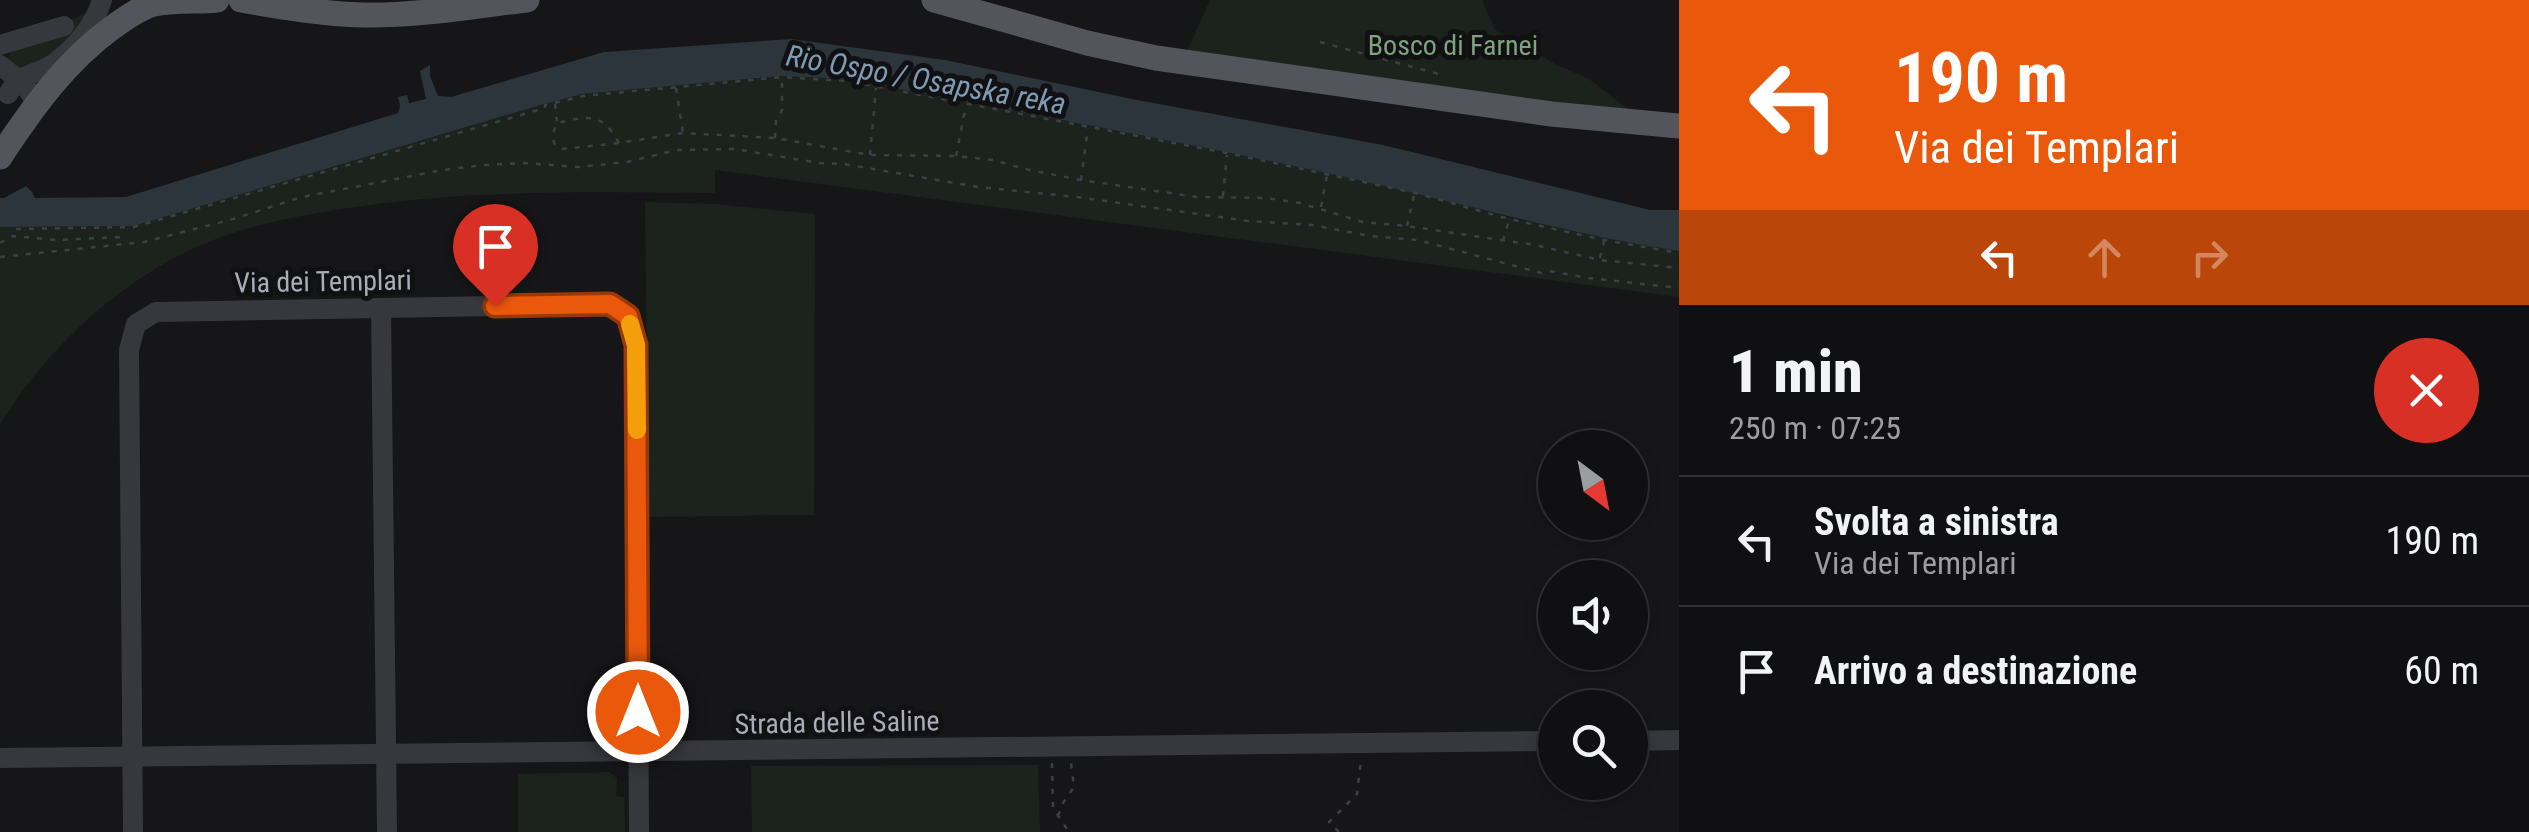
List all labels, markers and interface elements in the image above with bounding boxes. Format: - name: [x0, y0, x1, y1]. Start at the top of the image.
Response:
- park label: Bosco di Farnei: [1368, 29, 1538, 62]
- text: 190 m: [1894, 37, 2068, 119]
- water label: Rio Ospo / Osapska reka: [784, 38, 1069, 121]
- icon: left: [1729, 40, 1859, 170]
- text: Via dei Templari: [1894, 121, 2179, 174]
- pin: [453, 204, 538, 307]
- icon: arrive: [468, 219, 523, 274]
- icon: left: [1972, 230, 2027, 285]
- icon: ahead: [2077, 230, 2132, 285]
- icon: right: [2182, 230, 2237, 285]
- street label: Via dei Templari: [234, 263, 412, 300]
- text: 1 min: [1729, 336, 1863, 407]
- button: close: [2374, 338, 2479, 443]
- text: 250 m · 07:25: [1729, 409, 1901, 447]
- north arrow: [1538, 430, 1648, 540]
- map controls: [1538, 430, 1648, 800]
- text: Svolta a sinistra: [1814, 500, 2059, 544]
- icon: left: [1729, 514, 1784, 569]
- text: 190 m: [2385, 519, 2479, 563]
- text: Via dei Templari: [1814, 544, 2017, 582]
- button: sound: [1538, 560, 1648, 670]
- icon: arrive: [1729, 644, 1784, 699]
- text: Arrivo a destinazione: [1814, 649, 2137, 693]
- text: 60 m: [2404, 649, 2479, 693]
- position arrow: [586, 660, 690, 764]
- button: search: [1538, 690, 1648, 800]
- street label: Strada delle Saline: [734, 704, 940, 741]

